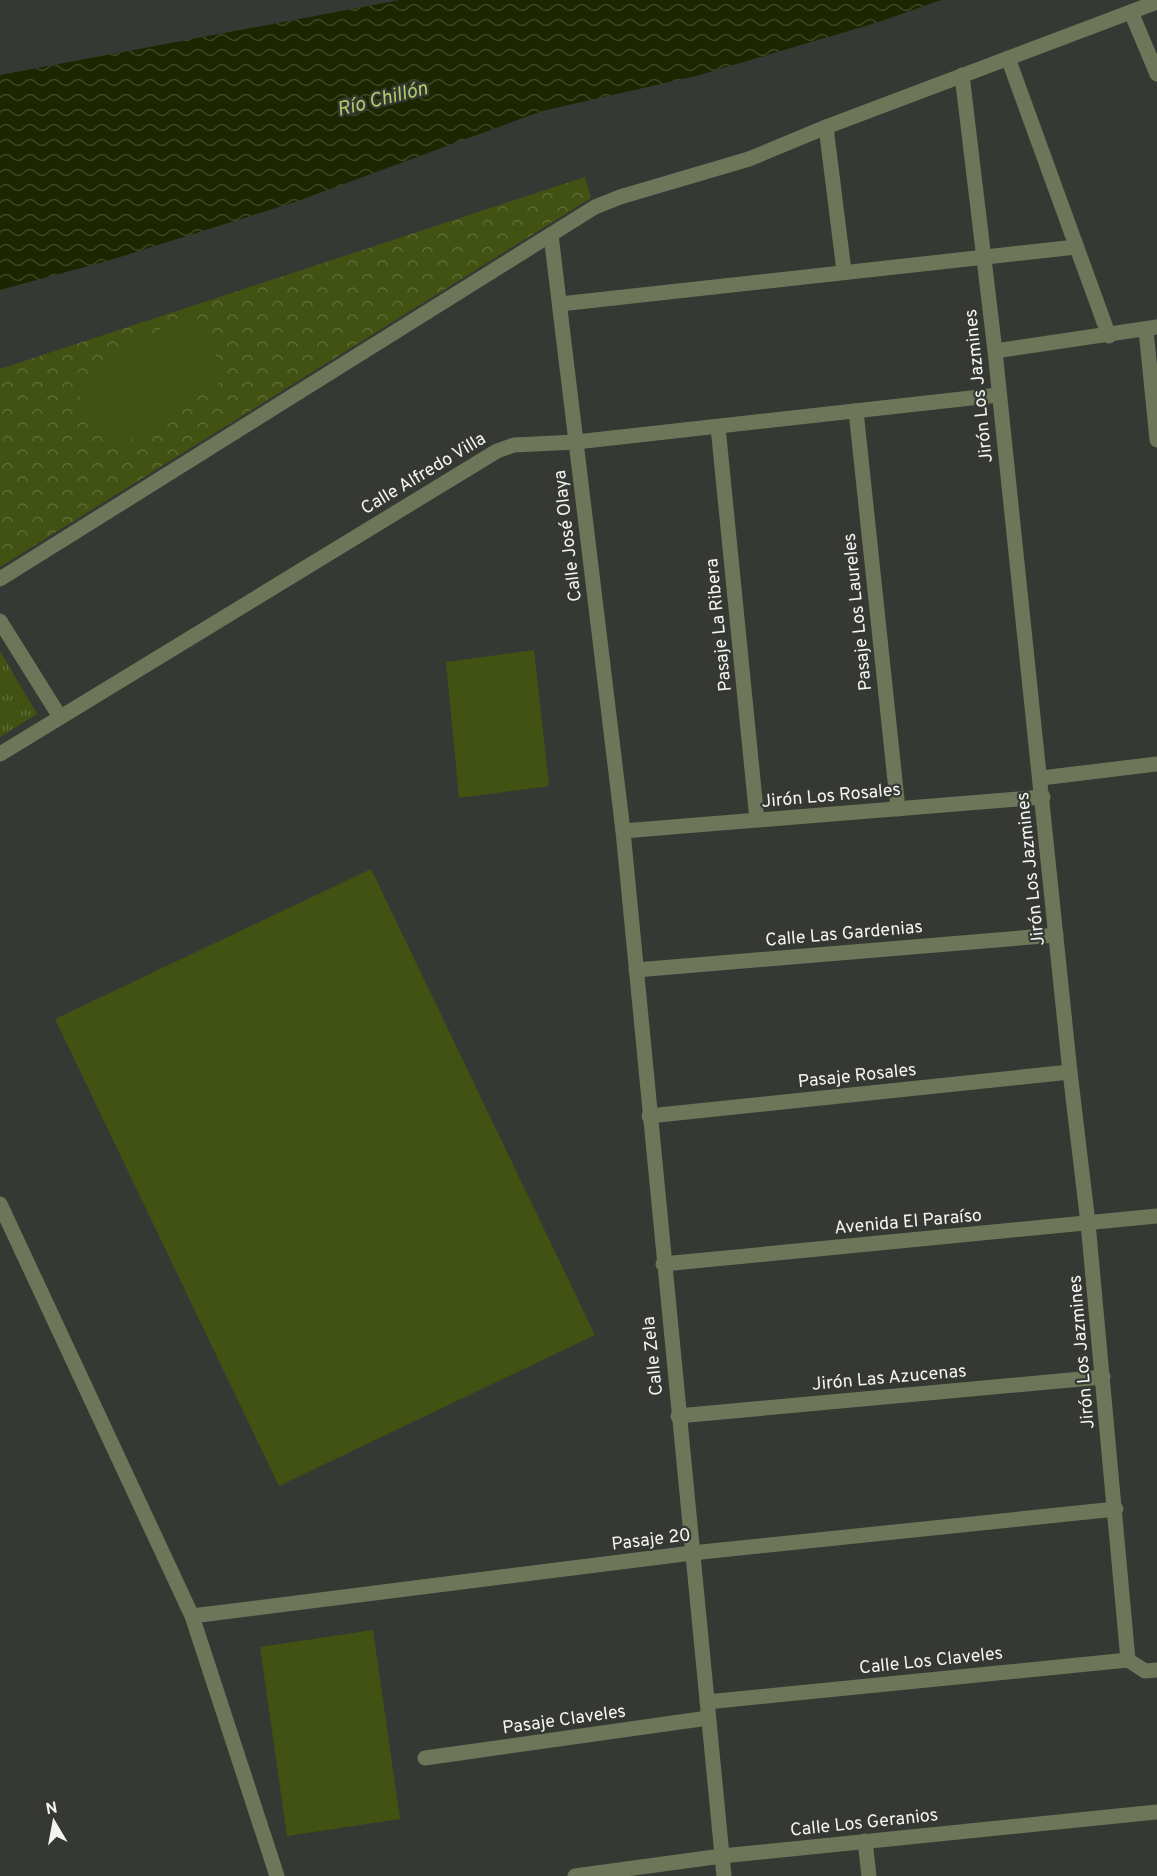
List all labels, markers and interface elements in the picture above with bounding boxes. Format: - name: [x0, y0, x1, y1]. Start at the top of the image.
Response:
- water label: Río Chillón: [334, 76, 431, 124]
- street label: Jirón Los Jazmines: [960, 308, 999, 464]
- street label: Calle Alfredo Villa: [357, 428, 491, 521]
- street label: Calle José Olaya: [549, 469, 588, 603]
- street label: Pasaje Los Laureles: [839, 532, 878, 692]
- street label: Pasaje La Ribera: [701, 557, 738, 693]
- street label: Jirón Los Rosales: [761, 779, 902, 814]
- street label: Jirón Los Jazmines: [1012, 791, 1051, 947]
- street label: Calle Las Gardenias: [764, 916, 924, 953]
- street label: Pasaje Rosales: [797, 1059, 918, 1094]
- street label: Avenida El Paraíso: [833, 1205, 983, 1240]
- street label: Jirón Los Jazmines: [1064, 1274, 1101, 1430]
- street label: Calle Zela: [638, 1315, 669, 1397]
- street label: Jirón Las Azucenas: [811, 1360, 968, 1397]
- street label: Pasaje 20: [610, 1524, 692, 1557]
- street label: Calle Los Claveles: [858, 1643, 1004, 1680]
- street label: Pasaje Claveles: [501, 1700, 627, 1741]
- north arrow: [24, 1792, 84, 1852]
- text: N: [44, 1798, 59, 1820]
- street label: Calle Los Geranios: [789, 1804, 939, 1843]

